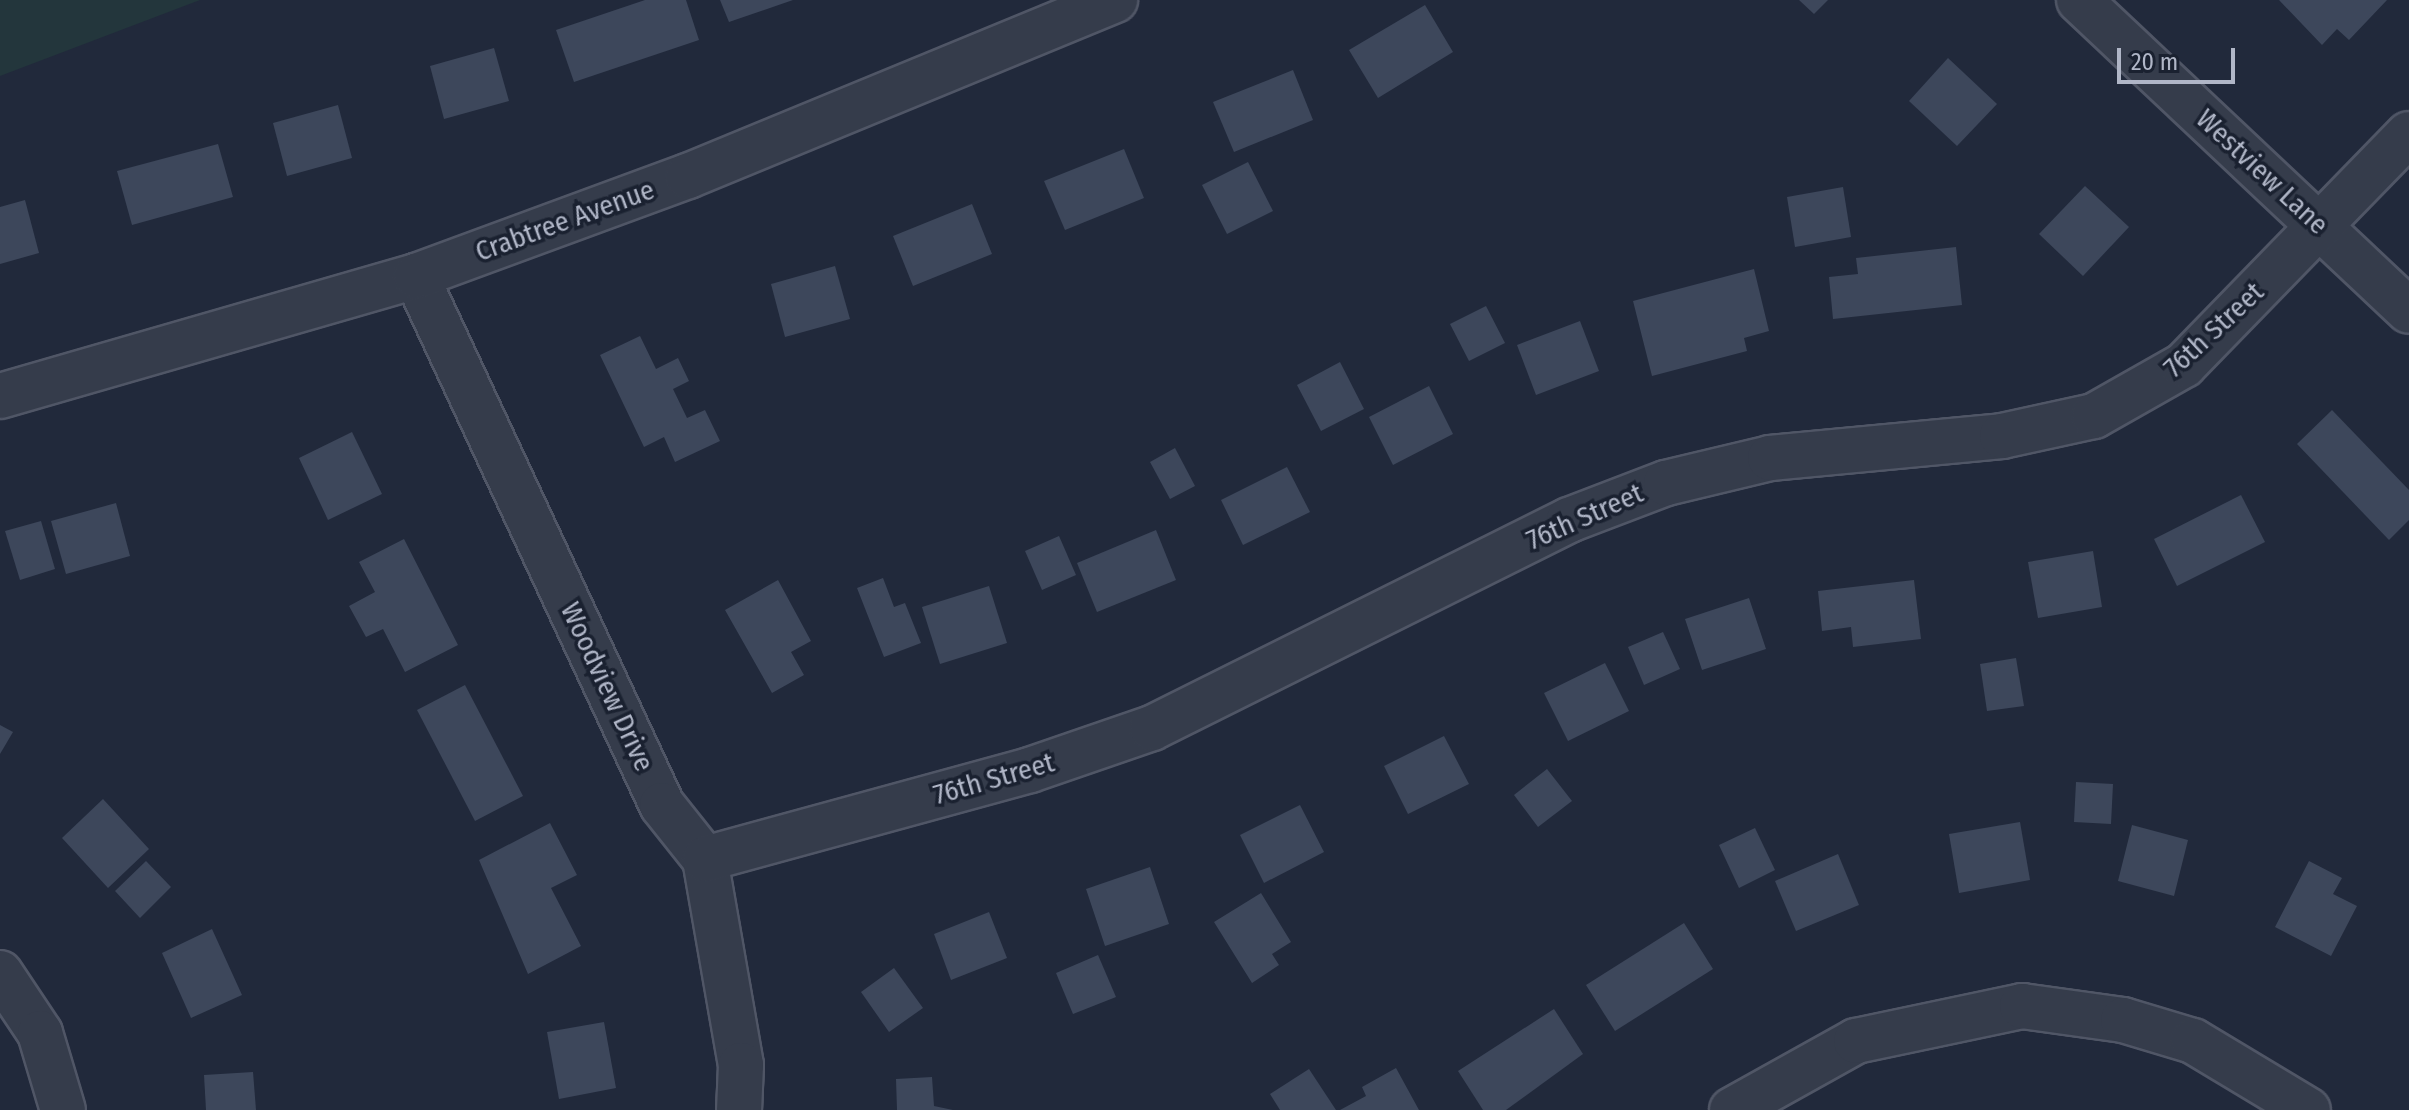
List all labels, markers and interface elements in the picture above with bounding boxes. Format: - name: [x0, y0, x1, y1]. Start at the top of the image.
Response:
- scale bar: [2121, 32, 2239, 82]
- text: 20 m: [2131, 48, 2178, 76]
- street label: Westview Lane: [2189, 102, 2335, 242]
- street label: Crabtree Avenue: [471, 173, 659, 269]
- street label: 76th Street: [2157, 275, 2271, 385]
- street label: 76th Street: [1522, 476, 1648, 558]
- street label: Woodview Drive: [553, 597, 661, 777]
- street label: 76th Street: [930, 746, 1058, 812]

